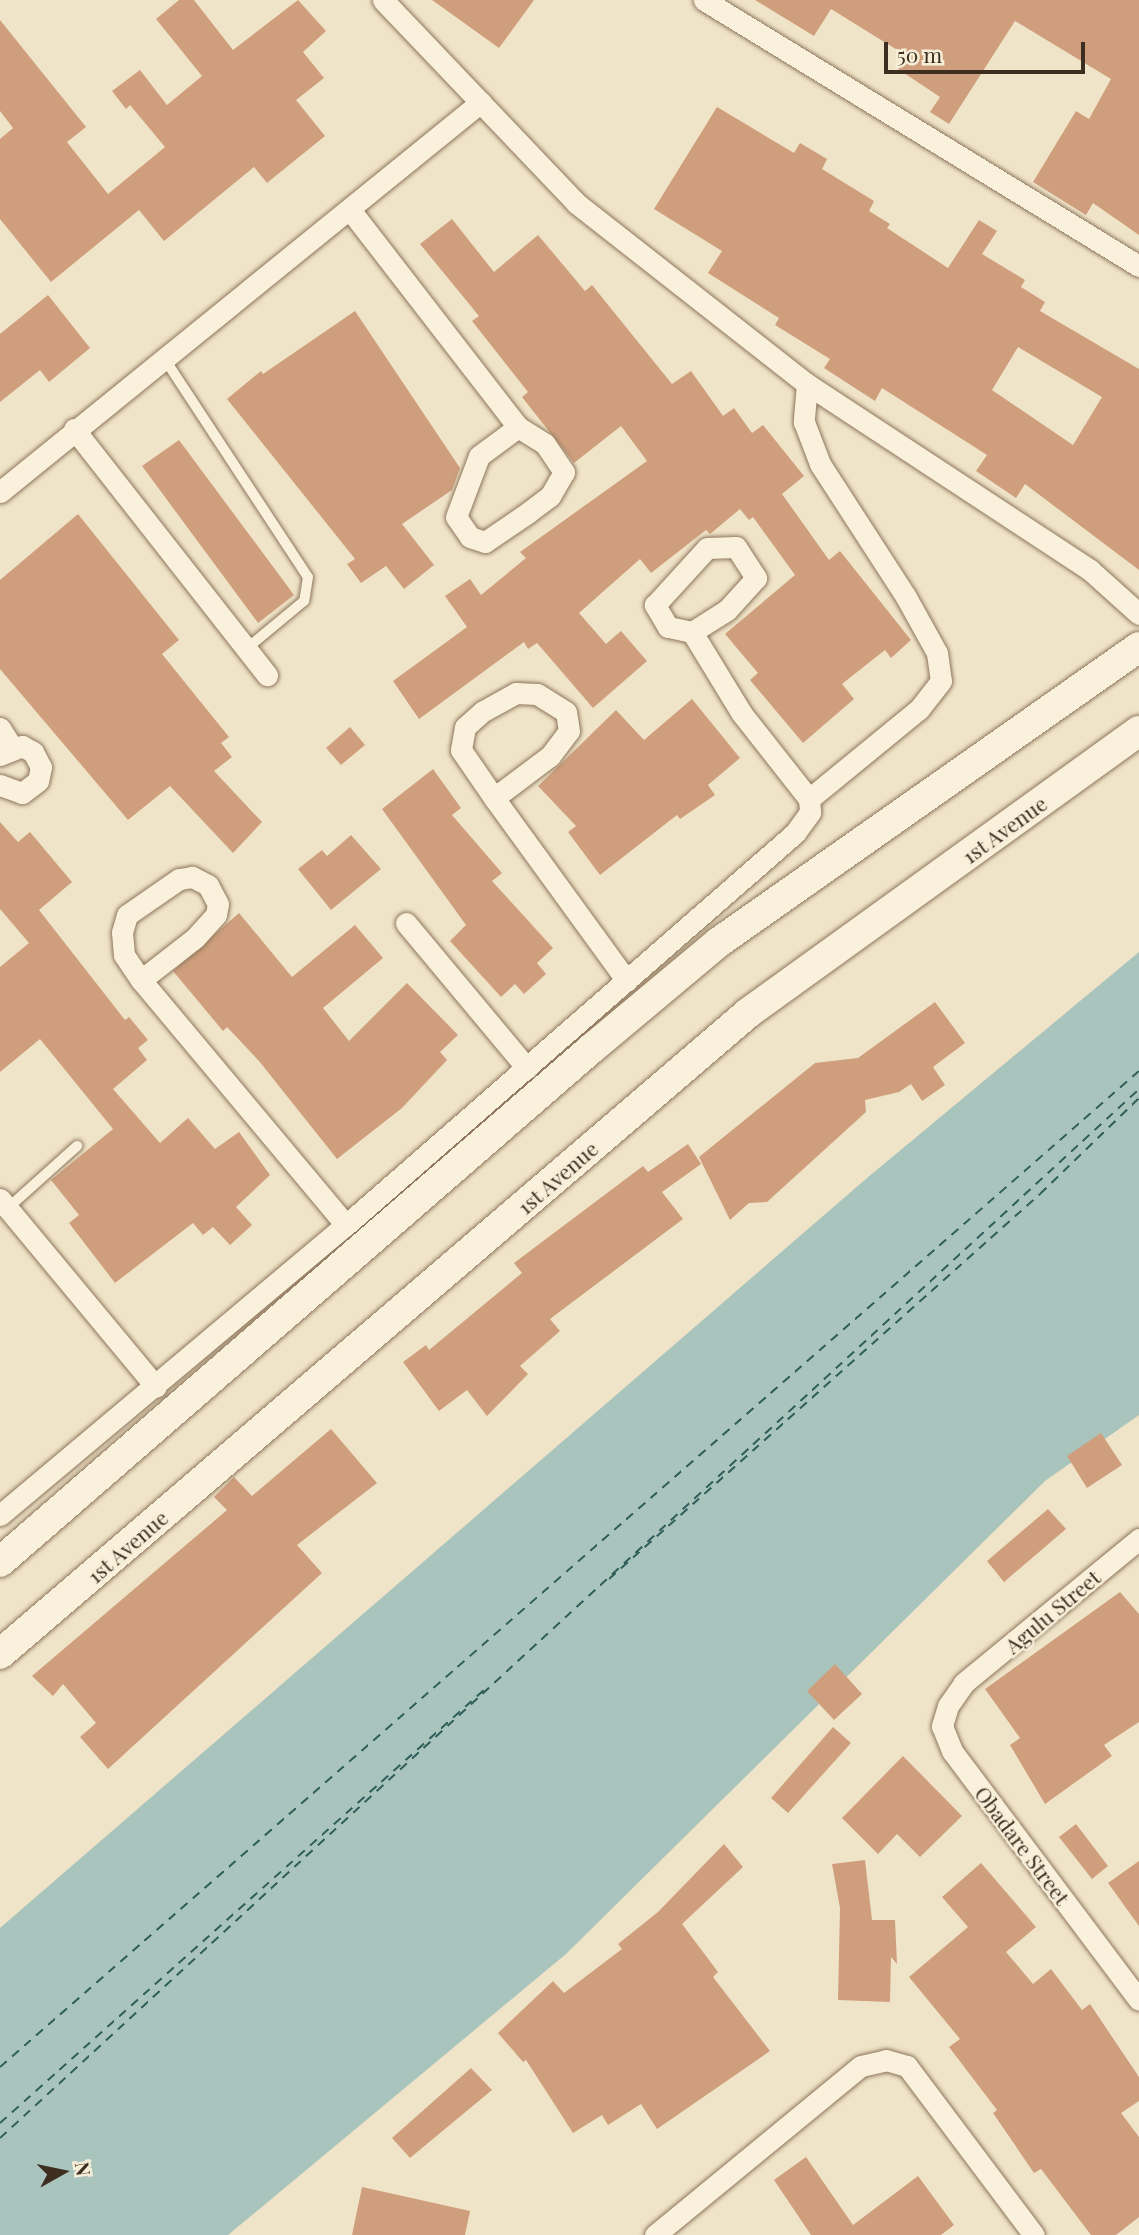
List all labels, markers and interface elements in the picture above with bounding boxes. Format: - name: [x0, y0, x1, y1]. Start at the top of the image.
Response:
- scale bar: [887, 28, 1088, 72]
- text: 50 m: [897, 40, 942, 68]
- street label: 1st Avenue: [956, 790, 1052, 868]
- street label: 1st Avenue: [511, 1135, 603, 1219]
- street label: 1st Avenue: [81, 1504, 173, 1588]
- street label: Agulu Street: [999, 1564, 1105, 1658]
- street label: Obadare Street: [970, 1781, 1076, 1909]
- north arrow: [28, 2137, 98, 2207]
- text: N: [70, 2160, 98, 2178]

